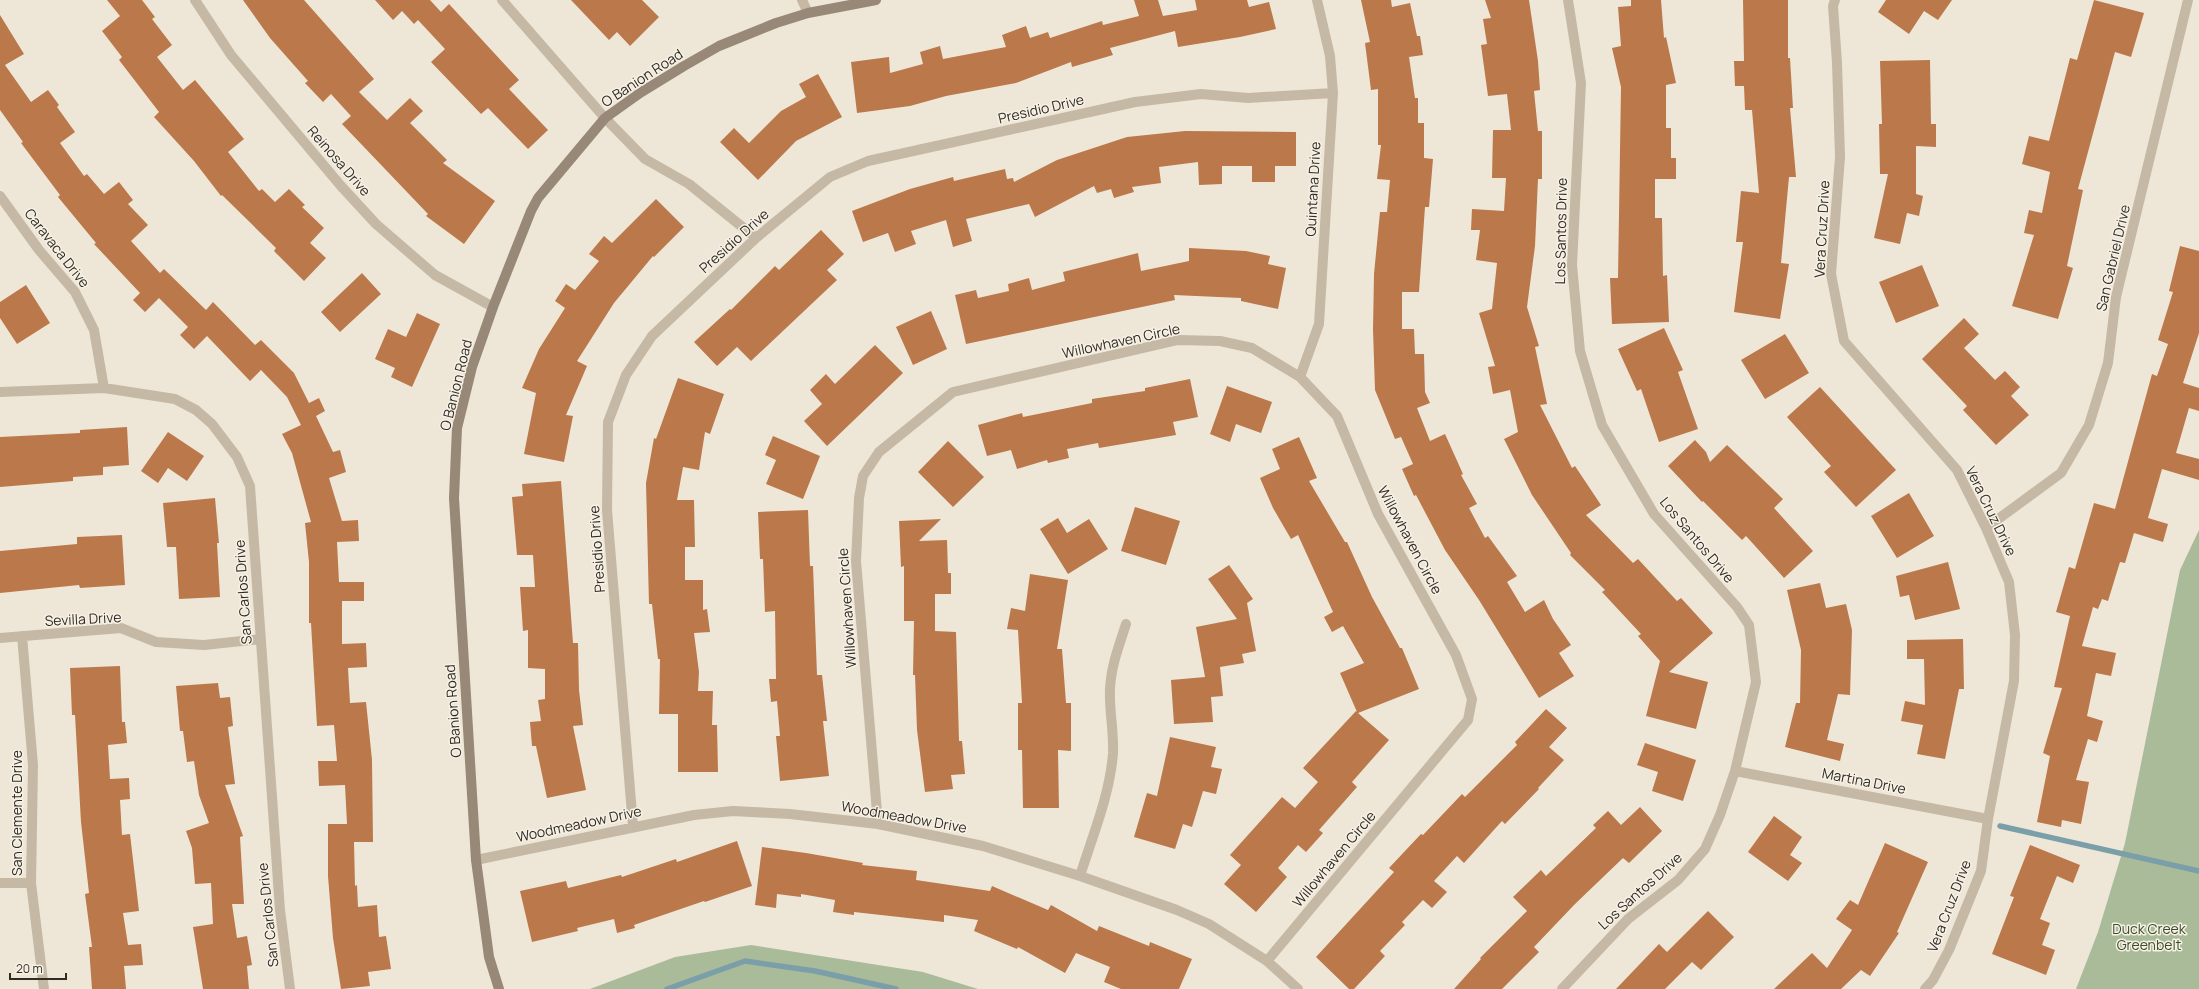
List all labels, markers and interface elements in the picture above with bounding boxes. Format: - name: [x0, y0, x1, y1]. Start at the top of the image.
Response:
- street label: O Banion Road: [597, 44, 686, 111]
- street label: Presidio Drive: [996, 89, 1086, 128]
- street label: Reinosa Drive: [304, 121, 375, 200]
- street label: Quintana Drive: [1301, 141, 1324, 237]
- street label: Los Santos Drive: [1550, 178, 1571, 284]
- street label: Vera Cruz Drive: [1809, 180, 1834, 278]
- street label: San Gabriel Drive: [2091, 203, 2134, 313]
- street label: Caravaca Drive: [20, 204, 94, 291]
- street label: Presidio Drive: [695, 204, 773, 277]
- street label: Willowhaven Circle: [1060, 319, 1182, 362]
- street label: O Banion Road: [435, 337, 476, 433]
- street label: Vera Cruz Drive: [1962, 463, 2021, 559]
- street label: Willowhaven Circle: [1374, 482, 1447, 597]
- street label: Los Santos Drive: [1656, 493, 1739, 587]
- street label: Presidio Drive: [584, 505, 609, 593]
- street label: San Carlos Drive: [229, 539, 256, 645]
- street label: Willowhaven Circle: [833, 547, 860, 669]
- street label: Sevilla Drive: [44, 607, 122, 630]
- street label: O Banion Road: [440, 664, 465, 758]
- street label: San Clemente Drive: [7, 750, 26, 876]
- street label: Martina Drive: [1821, 763, 1908, 798]
- street label: Woodmeadow Drive: [840, 796, 968, 837]
- street label: Woodmeadow Drive: [515, 801, 643, 846]
- street label: Willowhaven Circle: [1288, 806, 1380, 911]
- street label: Los Santos Drive: [1594, 848, 1686, 933]
- street label: Vera Cruz Drive: [1922, 857, 1975, 955]
- street label: San Carlos Drive: [253, 862, 282, 968]
- park label: Duck Creek Greenbelt: [2112, 919, 2187, 954]
- scale bar: [10, 955, 66, 981]
- text: 20 m: [16, 960, 43, 977]

